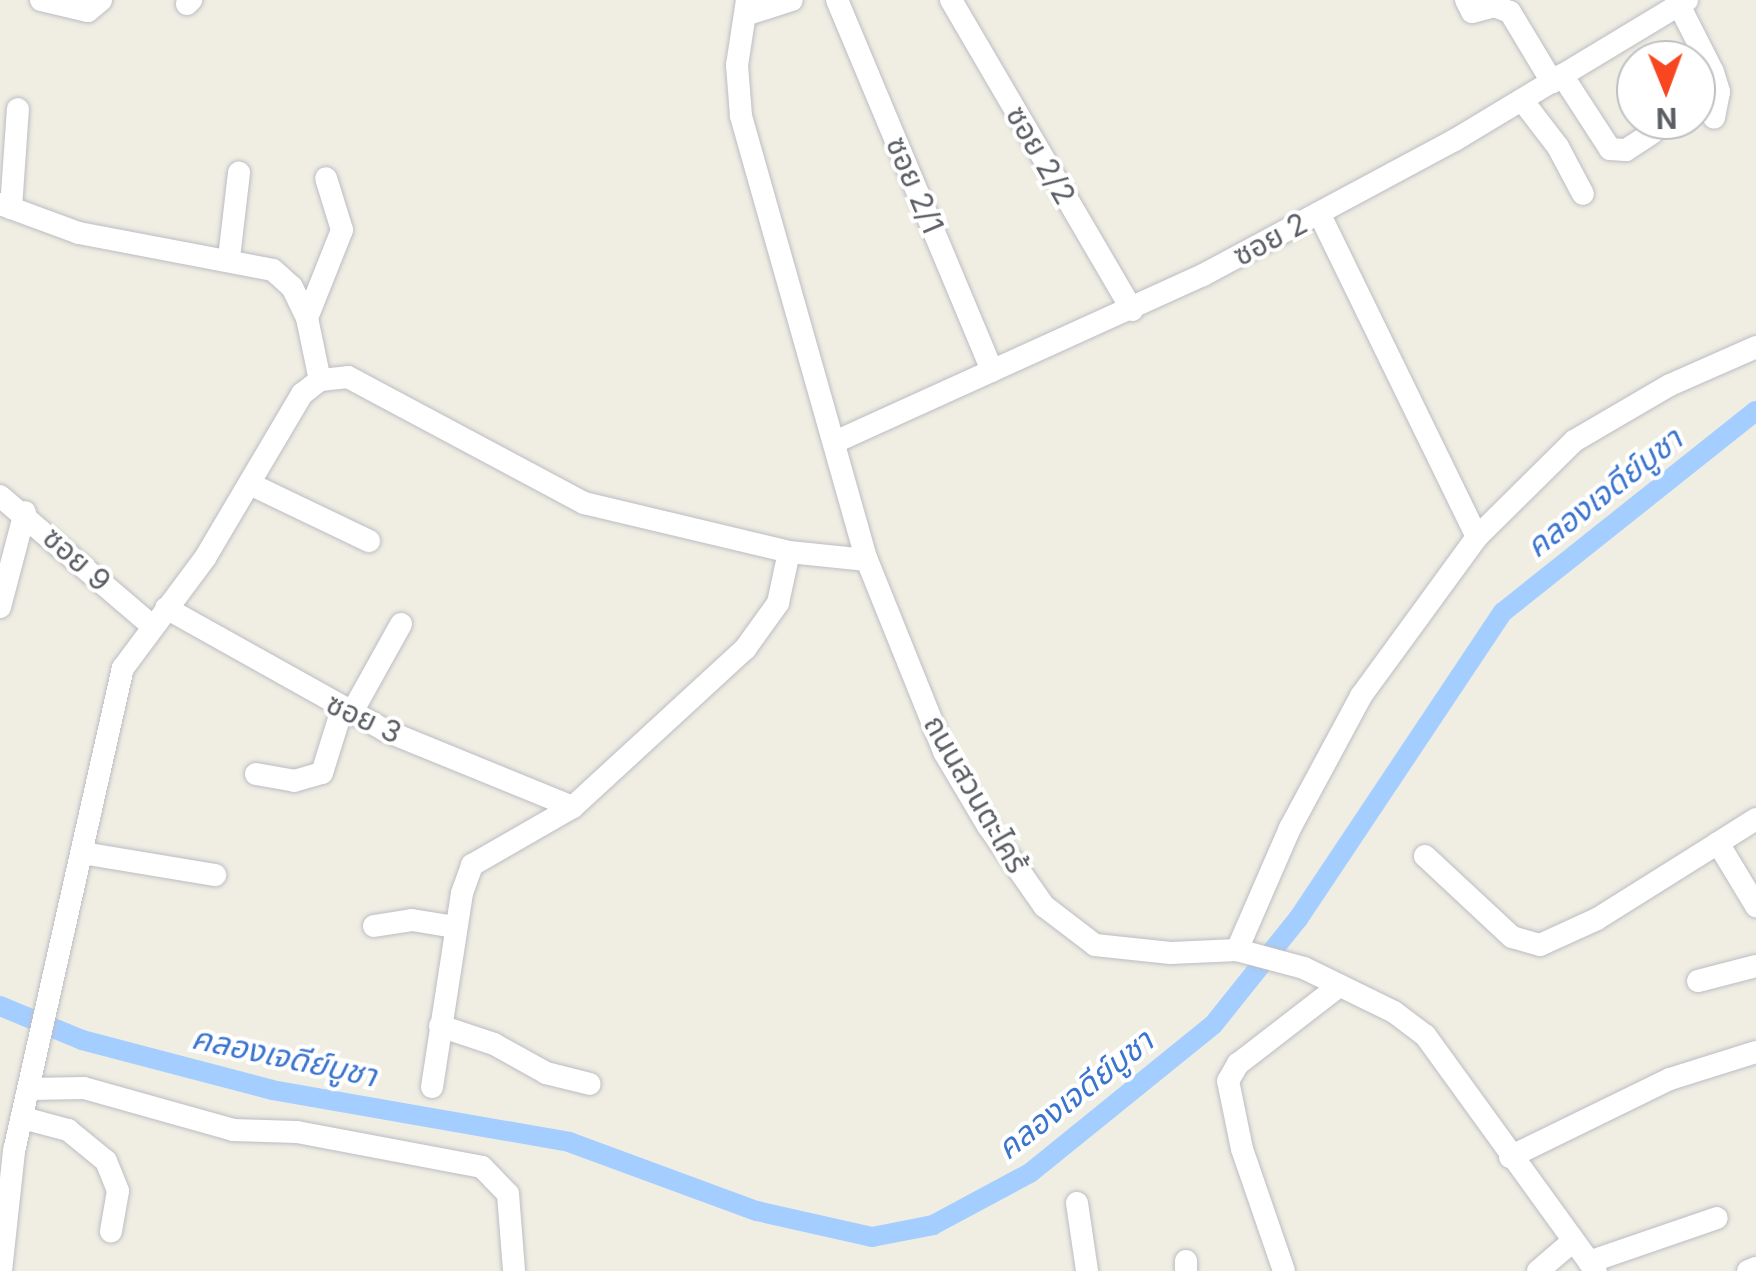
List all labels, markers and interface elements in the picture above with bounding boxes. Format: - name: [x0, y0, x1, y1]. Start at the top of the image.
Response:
- north arrow: [1616, 40, 1716, 140]
- street label: ซอย 2/2: [999, 99, 1083, 211]
- text: N: [1656, 101, 1677, 135]
- street label: ซอย 2/1: [879, 131, 951, 239]
- street label: ซอย 2: [1227, 205, 1313, 273]
- water label: คลองเจดีย์บูชา: [1518, 420, 1690, 566]
- street label: ซอย 9: [36, 519, 118, 599]
- street label: ซอย 3: [321, 685, 407, 751]
- street label: ถนนสวนตะไคร้: [916, 709, 1036, 879]
- water label: คลองเจดีย์บูชา: [188, 1019, 380, 1095]
- water label: คลองเจดีย์บูชา: [989, 1022, 1161, 1168]

